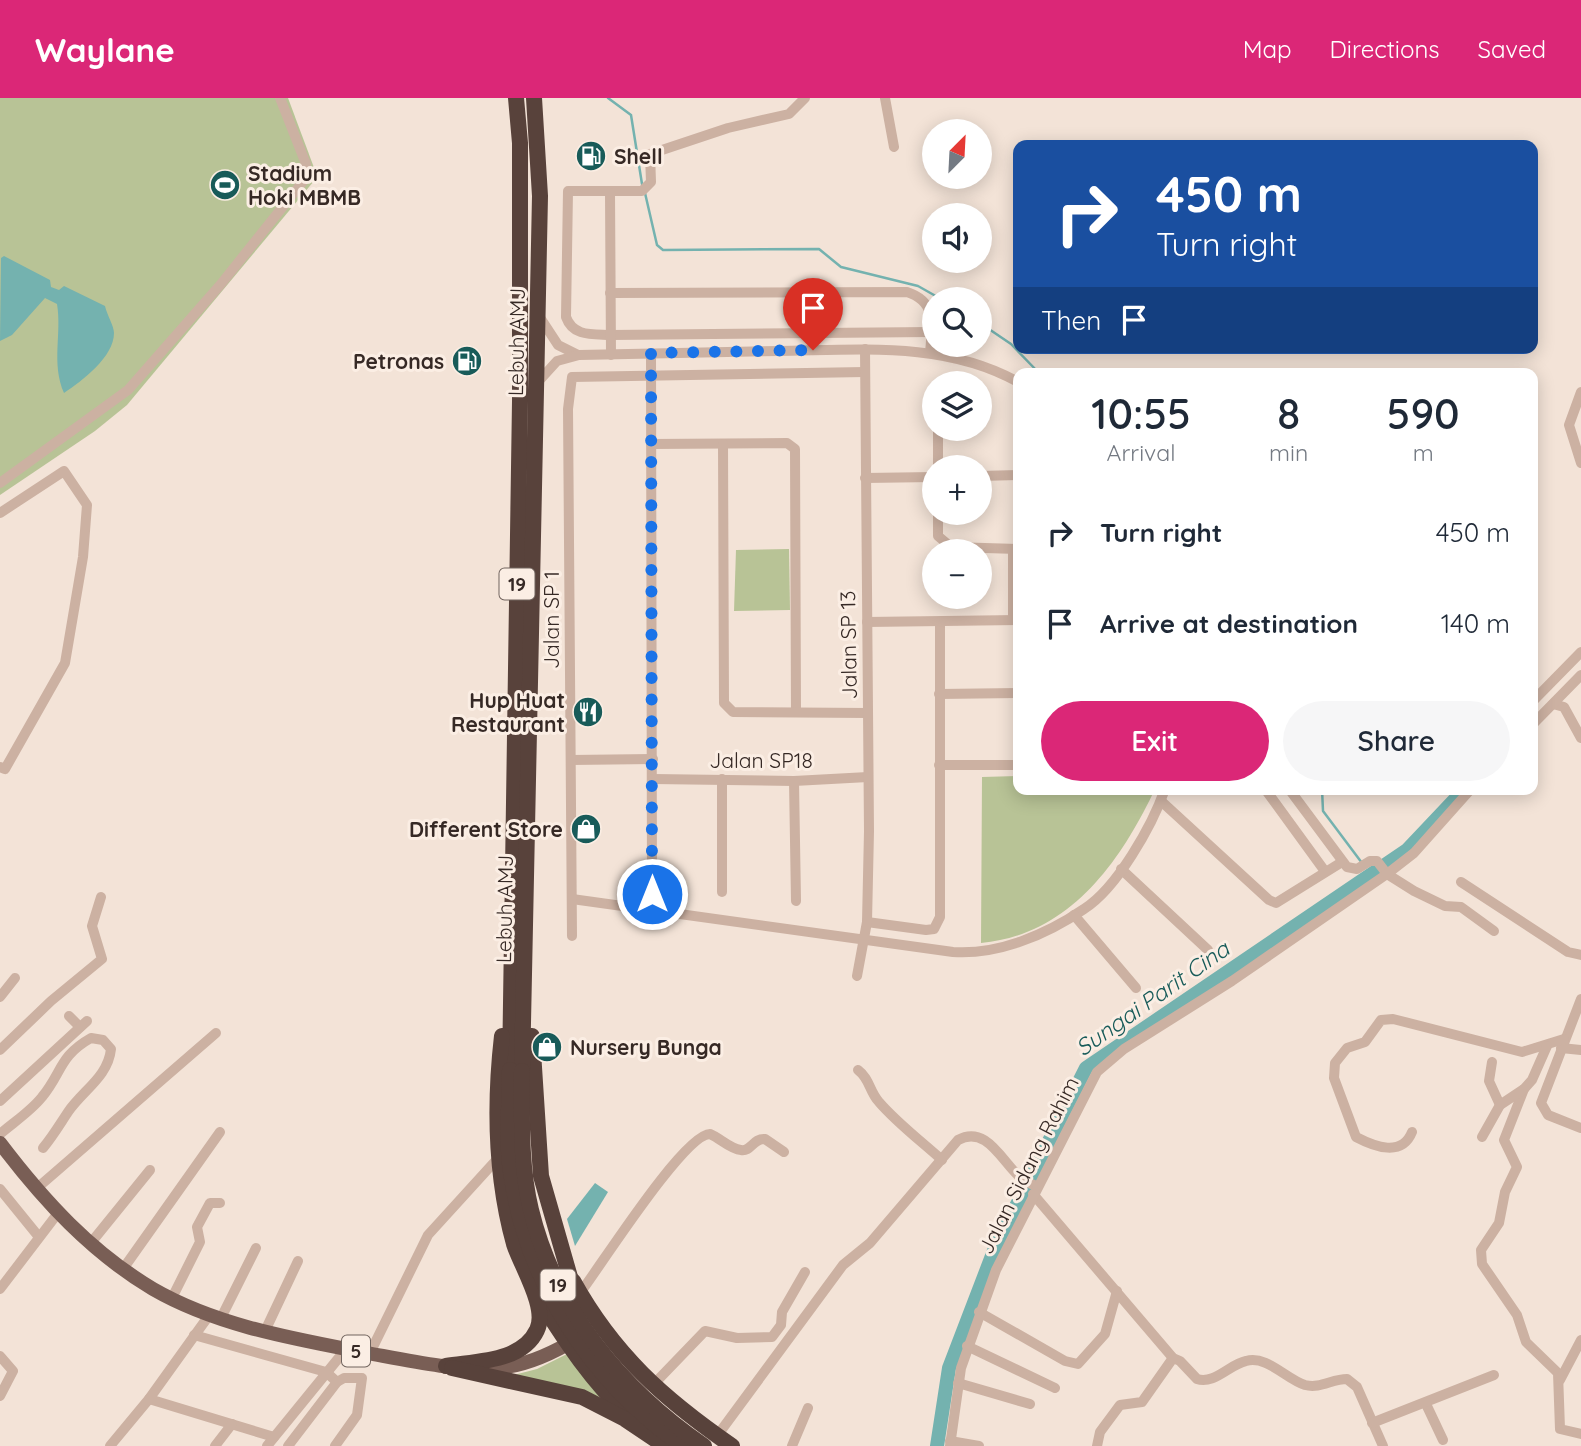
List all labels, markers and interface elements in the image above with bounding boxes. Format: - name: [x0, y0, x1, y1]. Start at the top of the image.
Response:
- text: Waylane: [35, 29, 175, 70]
- text: Map: [1243, 34, 1292, 64]
- text: Directions: [1330, 34, 1440, 64]
- text: Saved: [1478, 34, 1546, 64]
- north arrow: [922, 119, 992, 189]
- map controls: [922, 119, 992, 609]
- fuel station icon: Shell: [574, 139, 608, 173]
- place label: Shell: [614, 143, 663, 169]
- place label: Stadium Hoki MBMB: [248, 160, 361, 210]
- text: 450 m: [1156, 163, 1302, 224]
- sports icon: Stadium Hoki MBMB: [208, 168, 242, 202]
- icon: right: [1041, 168, 1132, 259]
- button: sound: [922, 203, 992, 273]
- text: Turn right: [1156, 224, 1297, 264]
- pin: [783, 278, 843, 350]
- button: search: [922, 287, 992, 357]
- street label: Lebuh AMJ: [502, 288, 530, 396]
- icon: arrive: [794, 289, 832, 327]
- icon: arrive: [1115, 301, 1153, 339]
- text: Then: [1041, 304, 1101, 337]
- fuel station icon: Petronas: [450, 344, 484, 378]
- place label: Petronas: [353, 348, 444, 374]
- button: layers: [922, 371, 992, 441]
- text: 10:55: [1091, 387, 1191, 440]
- text: 8: [1277, 387, 1300, 440]
- text: 590: [1387, 387, 1460, 440]
- text: Arrival: [1107, 438, 1175, 467]
- text: min: [1269, 438, 1308, 467]
- text: m: [1413, 438, 1434, 467]
- button: +: [922, 455, 992, 525]
- icon: right: [1041, 514, 1079, 552]
- text: Turn right: [1100, 516, 1222, 549]
- text: 450 m: [1436, 516, 1510, 549]
- button: −: [922, 539, 992, 609]
- road number: 19: [500, 569, 534, 600]
- street label: Jalan SP 1: [538, 571, 564, 669]
- street label: Jalan SP 13: [834, 590, 862, 700]
- icon: arrive: [1041, 605, 1079, 643]
- text: Arrive at destination: [1100, 607, 1358, 640]
- text: 140 m: [1441, 607, 1510, 640]
- place label: Hup Huat Restaurant: [451, 687, 565, 737]
- restaurant icon: Hup Huat Restaurant: [571, 695, 605, 729]
- button: Exit: [1041, 701, 1269, 781]
- button: Share: [1283, 701, 1510, 781]
- street label: Jalan SP18: [709, 747, 813, 773]
- shop icon: Different Store: [569, 812, 603, 846]
- place label: Different Store: [409, 816, 563, 842]
- street label: Lebuh AMJ: [490, 855, 518, 963]
- position arrow: [615, 857, 689, 931]
- water label: Sungai Parit Cina: [1069, 934, 1235, 1062]
- shop icon: Nursery Bunga: [530, 1030, 564, 1064]
- place label: Nursery Bunga: [570, 1034, 722, 1060]
- street label: Jalan Sidang Rahim: [972, 1072, 1084, 1258]
- road number: 19: [540, 1270, 576, 1301]
- road number: 5: [342, 1336, 370, 1366]

